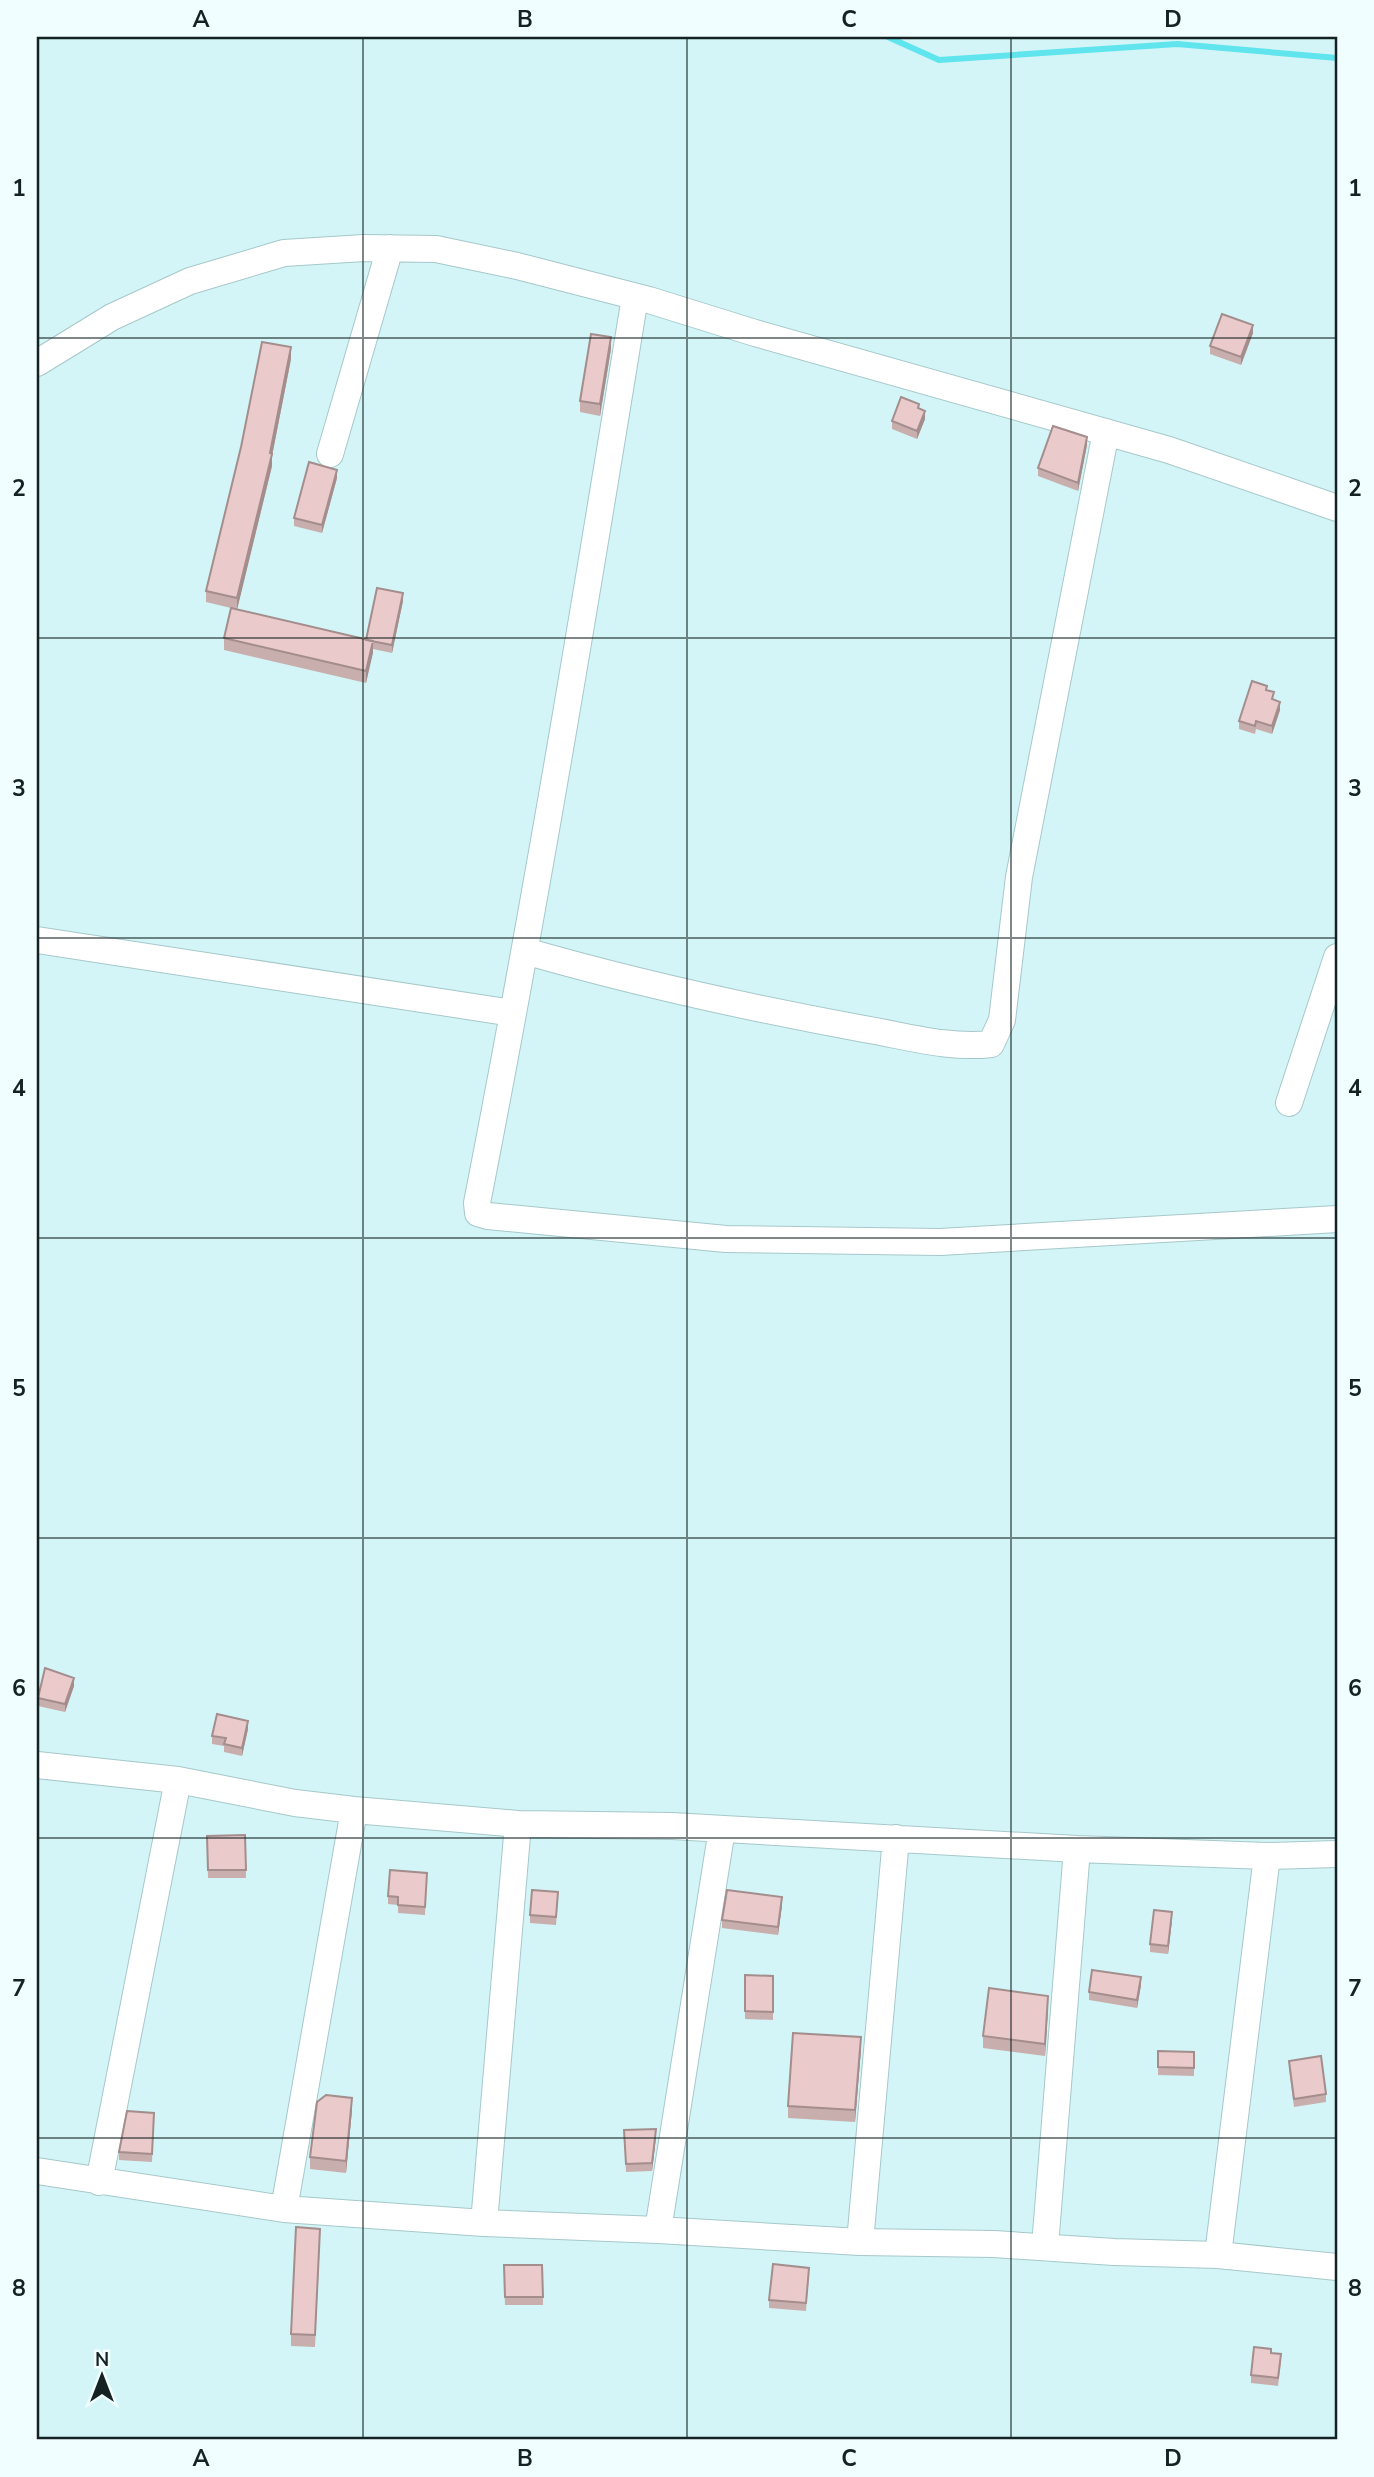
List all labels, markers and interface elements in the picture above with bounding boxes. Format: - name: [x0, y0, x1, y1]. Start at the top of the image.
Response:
- text: A: [192, 4, 210, 35]
- text: B: [517, 4, 533, 35]
- text: C: [841, 4, 857, 35]
- text: D: [1164, 4, 1182, 35]
- text: 1: [12, 173, 26, 204]
- text: 1: [1348, 173, 1362, 204]
- text: 2: [12, 473, 26, 504]
- text: 2: [1348, 473, 1362, 504]
- text: 3: [12, 773, 26, 804]
- text: 3: [1348, 773, 1362, 804]
- text: 4: [12, 1073, 26, 1104]
- text: 4: [1348, 1073, 1362, 1104]
- text: 5: [12, 1373, 26, 1404]
- text: 5: [1348, 1373, 1362, 1404]
- text: 6: [12, 1673, 26, 1704]
- text: 6: [1348, 1673, 1362, 1704]
- text: 7: [12, 1973, 26, 2004]
- text: 7: [1348, 1973, 1362, 2004]
- text: 8: [12, 2273, 26, 2304]
- text: 8: [1348, 2273, 1362, 2304]
- north arrow: [66, 2340, 136, 2410]
- text: N: [95, 2347, 109, 2373]
- text: A: [192, 2443, 210, 2474]
- text: B: [517, 2443, 533, 2474]
- text: C: [841, 2443, 857, 2474]
- text: D: [1164, 2443, 1182, 2474]

